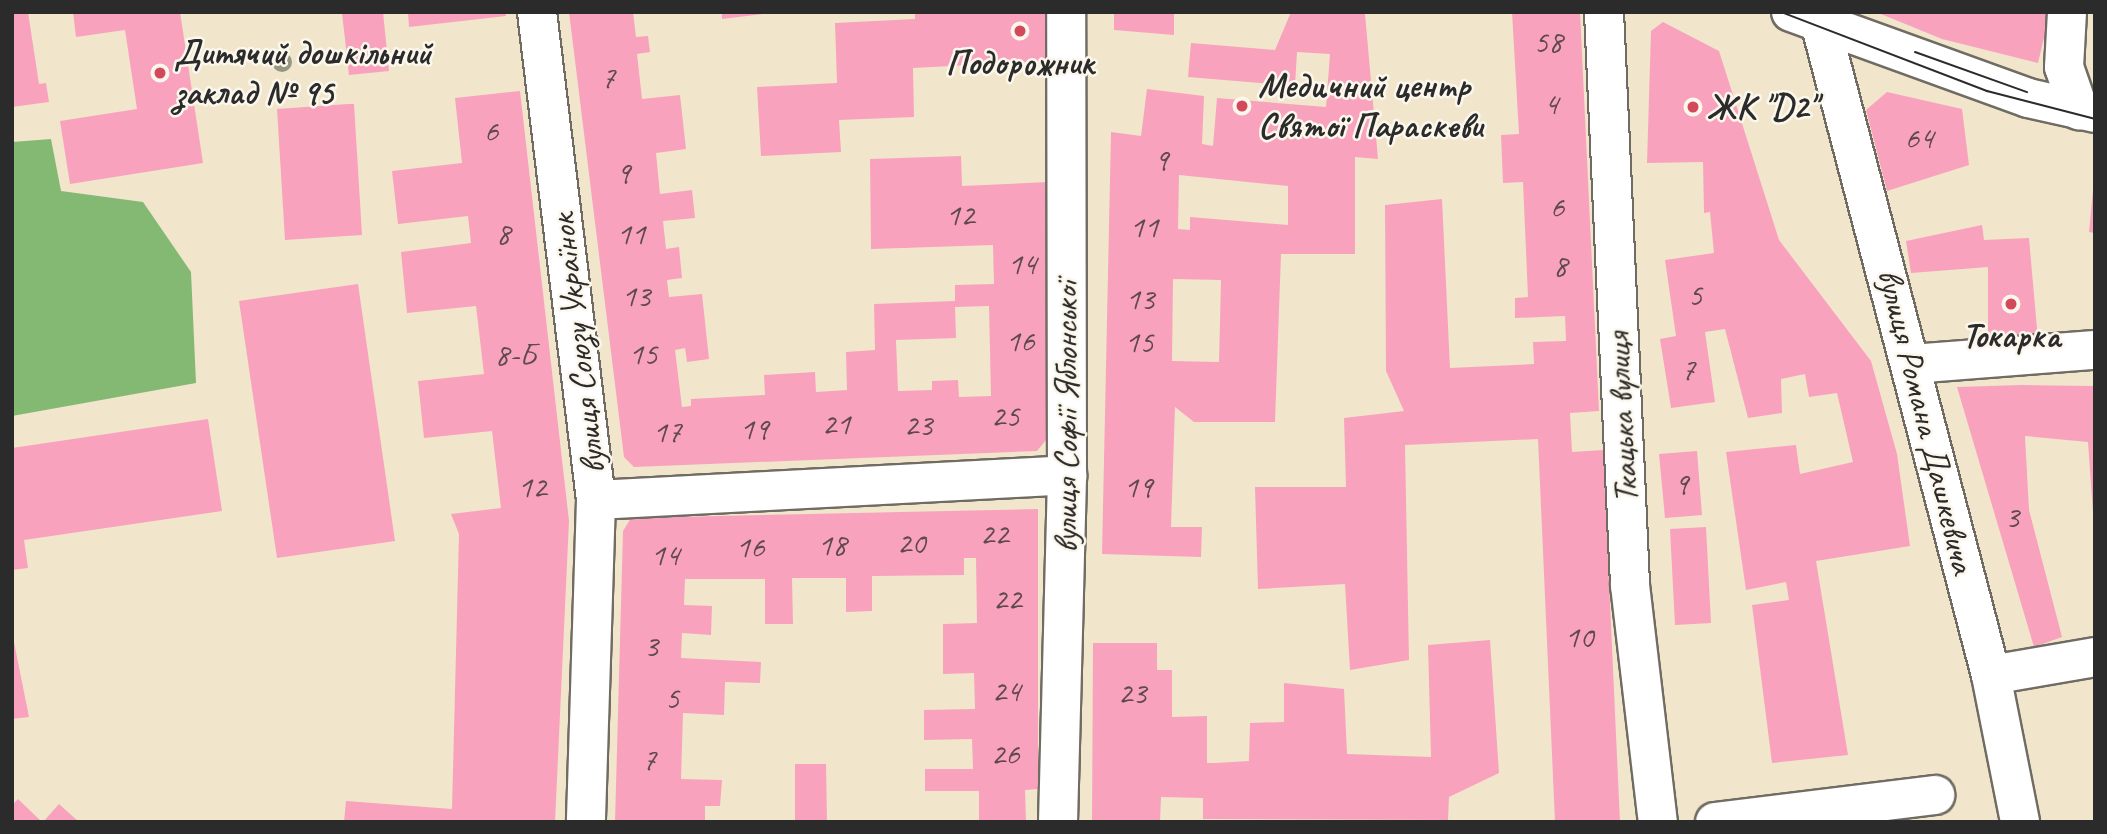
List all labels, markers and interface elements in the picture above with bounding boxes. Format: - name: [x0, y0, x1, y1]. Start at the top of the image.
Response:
- marker: Подорожник: [1012, 23, 1028, 39]
- house number: 58: [1534, 23, 1562, 61]
- place label: Дитячий дошкільний заклад № 95: [174, 32, 431, 114]
- place label: Подорожник: [946, 42, 1094, 84]
- house number: 7: [601, 59, 615, 97]
- marker: Дитячий дошкільний заклад № 95: [152, 65, 168, 81]
- place label: Медичний центр Святої Параскеви: [1258, 65, 1482, 147]
- house number: 4: [1544, 85, 1558, 123]
- place label: ЖК "D2": [1707, 86, 1816, 128]
- marker: Медичний центр Святої Параскеви: [1232, 96, 1252, 116]
- marker: ЖК "D2": [1685, 99, 1701, 115]
- house number: 6: [484, 112, 498, 150]
- house number: 64: [1905, 119, 1933, 157]
- house number: 9: [1154, 141, 1168, 179]
- house number: 9: [616, 154, 630, 192]
- house number: 6: [1550, 188, 1564, 226]
- house number: 12: [946, 196, 974, 234]
- house number: 11: [1130, 208, 1158, 246]
- street label: вулиця Союзу Українок: [541, 212, 615, 476]
- house number: 8: [496, 215, 510, 253]
- house number: 11: [617, 215, 645, 253]
- house number: 14: [1008, 245, 1036, 283]
- house number: 8: [1553, 247, 1567, 285]
- street label: вулиця Романа Дашкевича: [1868, 263, 1984, 579]
- house number: 5: [1688, 276, 1702, 314]
- house number: 13: [622, 277, 650, 315]
- house number: 13: [1126, 280, 1154, 318]
- street label: вулиця Софії Яблонської: [1045, 281, 1087, 553]
- marker: Токарка: [2003, 296, 2019, 312]
- place label: Токарка: [1962, 315, 2060, 357]
- house number: 16: [1006, 322, 1034, 360]
- house number: 15: [1125, 323, 1153, 361]
- street label: Ткацька вулиця: [1596, 330, 1648, 506]
- house number: 15: [629, 335, 657, 373]
- house number: 8-Б: [494, 336, 536, 374]
- house number: 7: [1681, 351, 1695, 389]
- house number: 25: [991, 397, 1019, 435]
- house number: 21: [822, 405, 850, 443]
- house number: 23: [904, 406, 932, 444]
- house number: 19: [740, 410, 768, 448]
- house number: 17: [653, 413, 681, 451]
- house number: 9: [1674, 465, 1688, 503]
- house number: 12: [518, 468, 546, 506]
- house number: 19: [1124, 468, 1152, 506]
- house number: 3: [2005, 498, 2019, 536]
- house number: 22: [980, 515, 1008, 553]
- house number: 20: [897, 524, 925, 562]
- house number: 18: [818, 526, 846, 564]
- house number: 16: [736, 528, 764, 566]
- house number: 14: [651, 536, 679, 574]
- house number: 22: [993, 580, 1021, 618]
- house number: 10: [1565, 618, 1593, 656]
- house number: 3: [644, 627, 658, 665]
- house number: 24: [992, 672, 1020, 710]
- house number: 23: [1118, 674, 1146, 712]
- house number: 5: [665, 679, 679, 717]
- house number: 26: [991, 735, 1019, 773]
- house number: 7: [642, 741, 656, 779]

